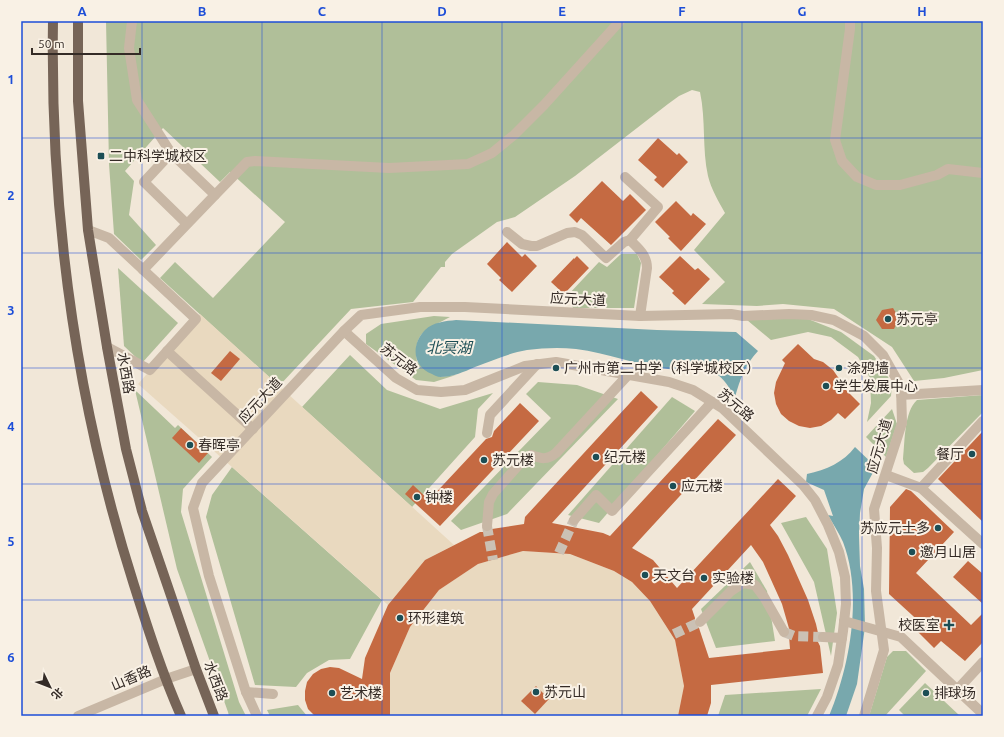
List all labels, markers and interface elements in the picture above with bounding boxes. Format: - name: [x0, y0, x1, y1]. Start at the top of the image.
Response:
- text: A: [77, 4, 87, 18]
- text: B: [198, 4, 207, 18]
- text: C: [318, 4, 327, 18]
- text: D: [437, 4, 447, 18]
- text: E: [558, 4, 566, 18]
- text: F: [678, 4, 686, 18]
- text: G: [798, 4, 807, 18]
- text: H: [917, 4, 927, 18]
- scale bar: [32, 30, 140, 56]
- text: 50 m: [38, 37, 65, 50]
- text: 1: [7, 72, 15, 86]
- place label: 二中科学城校区: [109, 148, 207, 164]
- marker: 二中科学城校区: [96, 151, 106, 161]
- text: 2: [7, 188, 15, 202]
- street label: 应元大道: [550, 290, 606, 308]
- text: 3: [7, 303, 15, 317]
- place label: 苏元亭: [896, 311, 938, 327]
- marker: 苏元亭: [883, 314, 893, 324]
- water label: 北冥湖: [426, 339, 473, 356]
- street label: 苏元路: [378, 340, 420, 378]
- street label: 水西路: [114, 351, 138, 395]
- place label: 广州市第二中学（科学城校区）: [564, 360, 760, 376]
- place label: 涂鸦墙: [847, 360, 889, 376]
- marker: 广州市第二中学（科学城校区）: [551, 363, 561, 373]
- marker: 涂鸦墙: [834, 363, 844, 373]
- street label: 应元大道: [235, 374, 285, 426]
- place label: 学生发展中心: [834, 378, 918, 394]
- marker: 学生发展中心: [821, 381, 831, 391]
- street label: 苏元路: [715, 385, 757, 425]
- street label: 应元大道: [864, 417, 894, 475]
- text: 4: [7, 419, 15, 433]
- place label: 春晖亭: [198, 437, 240, 453]
- marker: 春晖亭: [185, 440, 195, 450]
- place label: 餐厅: [936, 446, 964, 462]
- place label: 纪元楼: [604, 449, 646, 465]
- marker: 餐厅: [967, 449, 977, 459]
- place label: 苏元楼: [492, 452, 534, 468]
- marker: 纪元楼: [591, 452, 601, 462]
- marker: 苏元楼: [479, 455, 489, 465]
- place label: 应元楼: [681, 478, 723, 494]
- marker: 应元楼: [668, 481, 678, 491]
- place label: 钟楼: [425, 489, 453, 505]
- marker: 钟楼: [412, 492, 422, 502]
- place label: 苏应元士多: [860, 520, 930, 536]
- marker: 苏应元士多: [933, 523, 943, 533]
- text: 5: [7, 534, 15, 548]
- place label: 邀月山居: [920, 544, 976, 560]
- marker: 邀月山居: [907, 547, 917, 557]
- place label: 天文台: [653, 567, 695, 583]
- marker: 天文台: [640, 570, 650, 580]
- place label: 实验楼: [712, 570, 754, 586]
- marker: 实验楼: [699, 573, 709, 583]
- place label: 环形建筑: [408, 610, 464, 626]
- marker: 环形建筑: [395, 613, 405, 623]
- place label: 校医室: [898, 617, 940, 633]
- marker: 校医室: [943, 619, 955, 631]
- text: 6: [7, 650, 15, 664]
- street label: 水西路: [201, 659, 231, 703]
- street label: 山香路: [109, 662, 153, 694]
- north arrow: [30, 667, 70, 707]
- place label: 苏元山: [544, 684, 586, 700]
- place label: 艺术楼: [340, 685, 382, 701]
- place label: 排球场: [934, 685, 976, 701]
- text: 北: [49, 686, 65, 702]
- marker: 苏元山: [531, 687, 541, 697]
- marker: 艺术楼: [327, 688, 337, 698]
- marker: 排球场: [921, 688, 931, 698]

